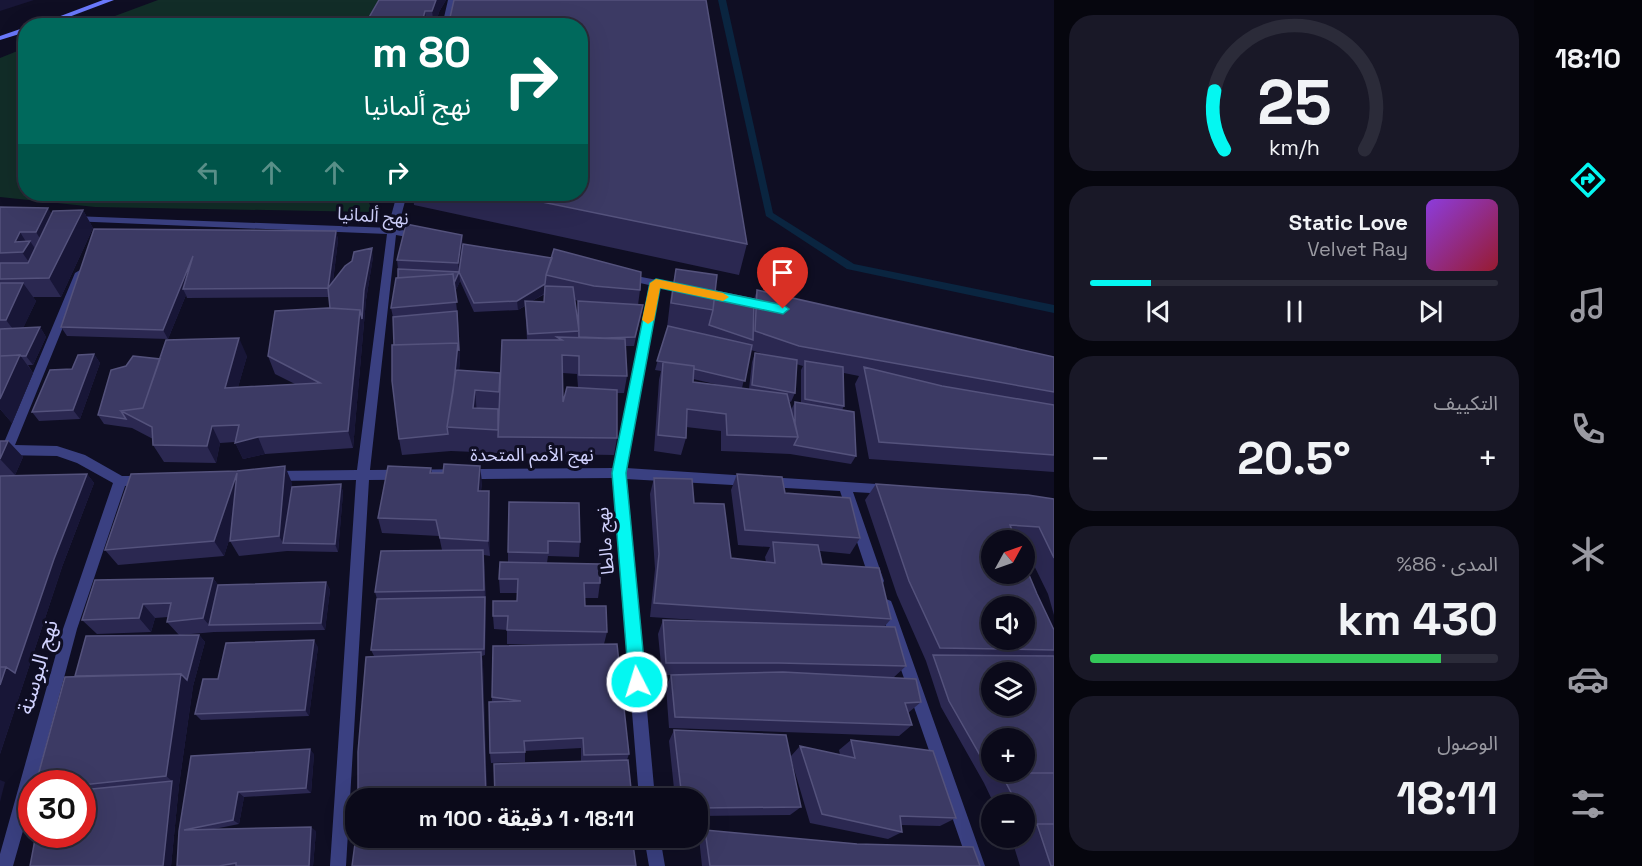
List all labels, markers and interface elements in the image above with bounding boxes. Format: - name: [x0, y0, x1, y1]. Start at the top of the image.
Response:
- text: 80 m: [372, 26, 471, 79]
- text: 18:10: [1555, 41, 1621, 76]
- icon: right: [492, 42, 570, 120]
- text: 25: [1257, 63, 1331, 142]
- text: نهج ألمانيا: [364, 88, 471, 123]
- text: km/h: [1268, 134, 1320, 161]
- icon: left: [192, 156, 225, 189]
- icon: ahead: [255, 156, 288, 189]
- icon: ahead: [318, 156, 351, 189]
- icon: right: [381, 156, 414, 189]
- icon: directions: [1567, 159, 1609, 201]
- street label: نهج ألمانيا: [336, 202, 410, 231]
- text: Static Love: [1289, 208, 1408, 236]
- text: Velvet Ray: [1307, 236, 1408, 262]
- pin: [757, 247, 808, 309]
- icon: arrive: [766, 256, 799, 289]
- icon: music: [1567, 284, 1609, 326]
- icon: previous: [1142, 295, 1175, 328]
- icon: pause: [1278, 295, 1311, 328]
- icon: next: [1414, 295, 1447, 328]
- text: التكييف: [1434, 390, 1498, 416]
- icon: phone: [1567, 408, 1609, 450]
- text: 20.5°: [1237, 430, 1351, 487]
- text: −: [1090, 438, 1110, 480]
- text: +: [1478, 438, 1498, 480]
- street label: نهج الأمم المتحدة: [470, 443, 594, 468]
- street label: نهج مالطا: [590, 506, 621, 576]
- north arrow: [981, 530, 1035, 584]
- map controls: [981, 530, 1035, 848]
- icon: climate: [1567, 533, 1609, 575]
- text: المدى · 86%: [1396, 551, 1498, 577]
- text: 430 km: [1338, 591, 1498, 648]
- button: sound: [981, 596, 1035, 650]
- street label: نهج البوسنة: [11, 617, 66, 718]
- position arrow: [605, 650, 669, 714]
- icon: car: [1567, 658, 1609, 700]
- button: layers: [981, 662, 1035, 716]
- button: +: [981, 728, 1035, 782]
- text: الوصول: [1437, 730, 1498, 756]
- speed limit sign: 30: [18, 770, 96, 848]
- text: 18:11: [1397, 770, 1498, 827]
- icon: filters: [1567, 783, 1609, 825]
- button: −: [981, 794, 1035, 848]
- text: 18:11 · 1 دقيقة · 100 m: [419, 804, 634, 832]

